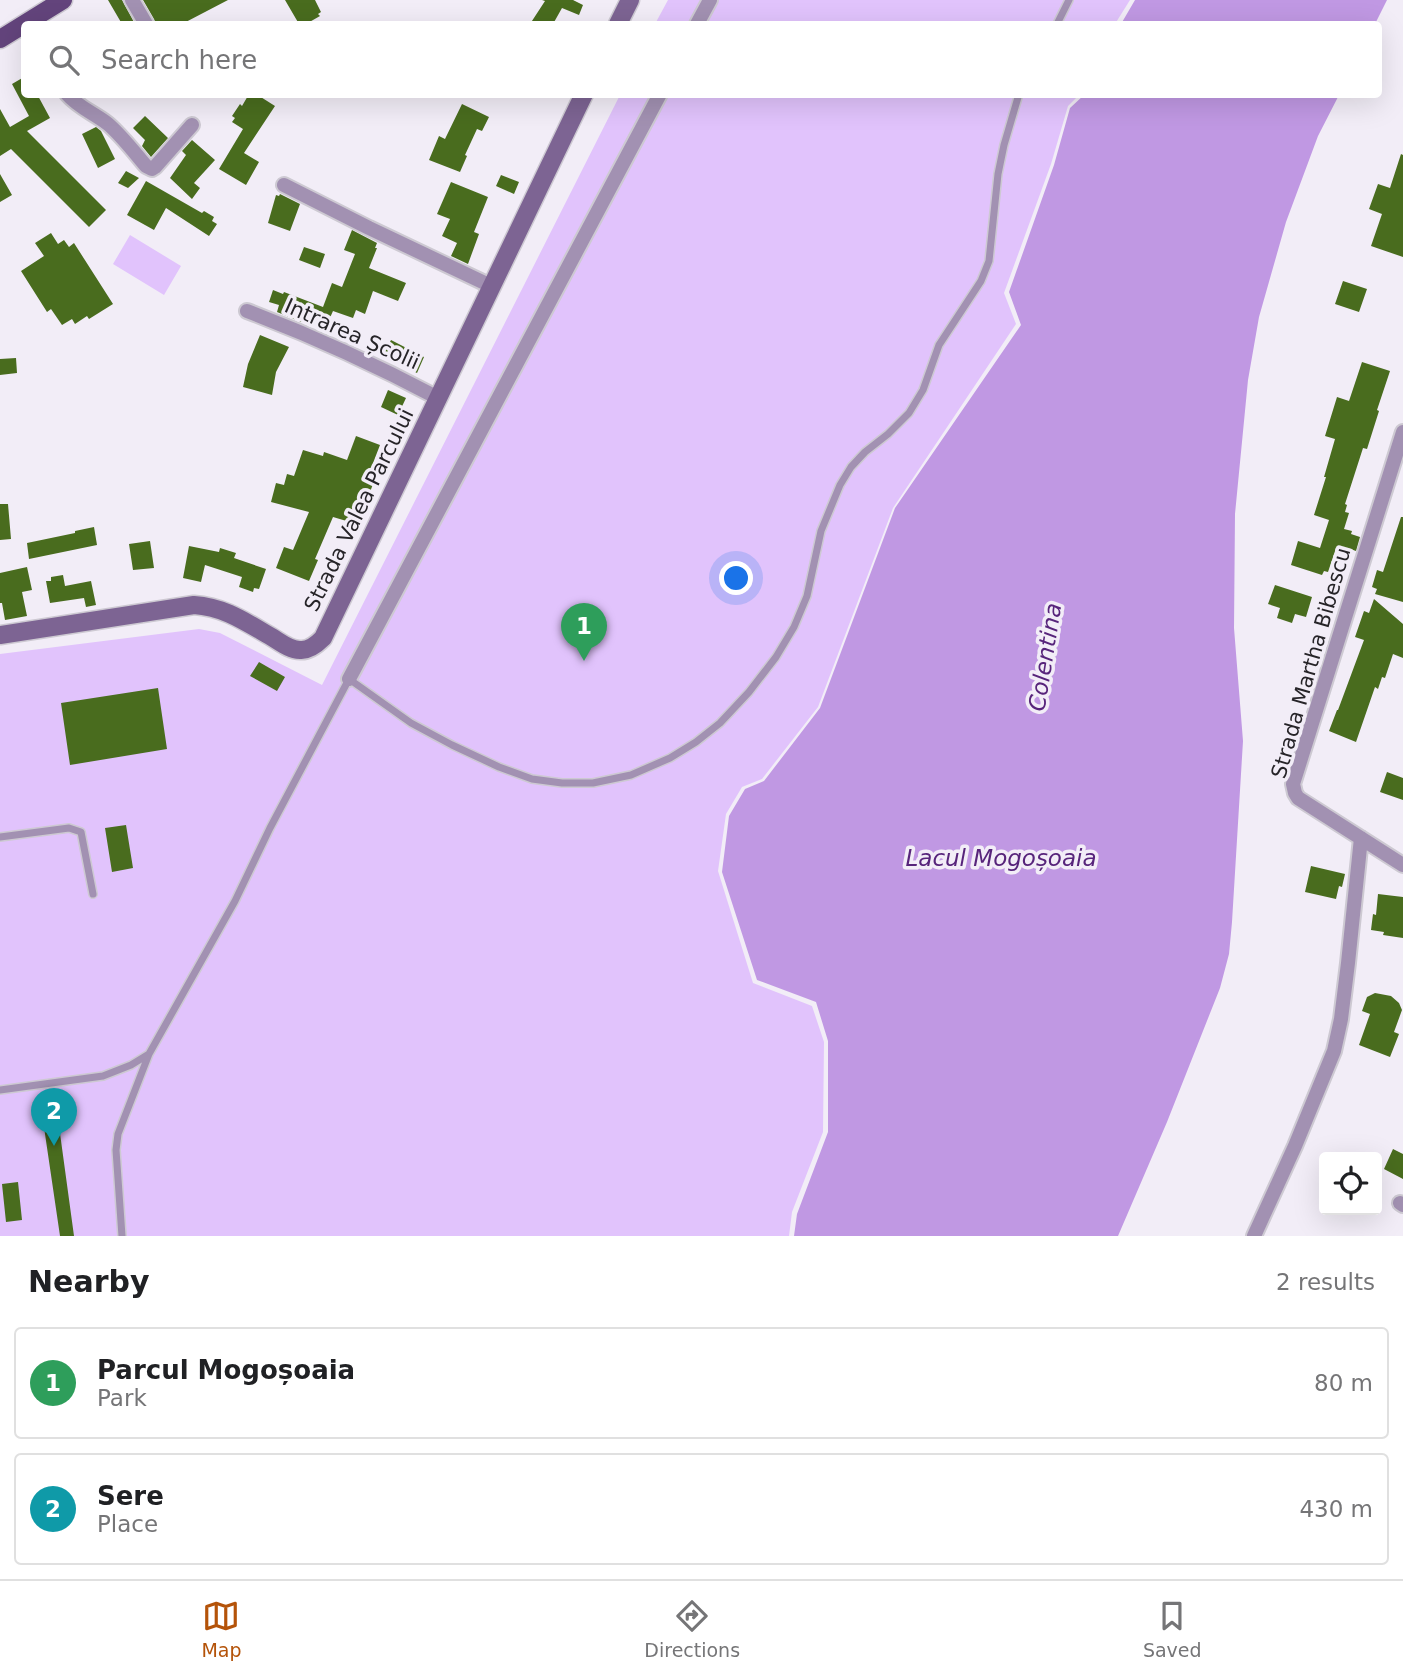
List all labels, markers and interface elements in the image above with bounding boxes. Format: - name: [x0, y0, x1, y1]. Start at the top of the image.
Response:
- search box: [21, 21, 1382, 98]
- icon: search: [45, 41, 83, 79]
- text: Search here: [101, 45, 257, 75]
- street label: Intrarea Școlii: [281, 294, 423, 374]
- street label: Strada Valea Parcului: [299, 405, 419, 615]
- street label: Strada Martha Bibescu: [1267, 545, 1355, 781]
- your location: [719, 561, 753, 595]
- water label: Colentina: [1024, 601, 1066, 713]
- pin: 1: [561, 603, 607, 661]
- water label: Lacul Mogoșoaia: [905, 845, 1097, 871]
- pin: 2: [31, 1088, 77, 1146]
- map controls: [1319, 1152, 1382, 1215]
- button: locate: [1319, 1152, 1382, 1215]
- text: Nearby: [28, 1264, 150, 1299]
- text: 2 results: [1276, 1269, 1375, 1295]
- text: Parcul Mogoșoaia: [97, 1355, 355, 1385]
- text: 1: [45, 1370, 61, 1396]
- text: 80 m: [1314, 1370, 1373, 1396]
- text: Park: [97, 1385, 147, 1411]
- text: Sere: [97, 1481, 164, 1511]
- text: 2: [45, 1496, 61, 1522]
- text: 430 m: [1299, 1496, 1373, 1522]
- text: Place: [97, 1511, 158, 1537]
- tab: Map: [201, 1597, 242, 1661]
- tab: Directions: [644, 1597, 740, 1661]
- tab: Saved: [1143, 1597, 1202, 1661]

